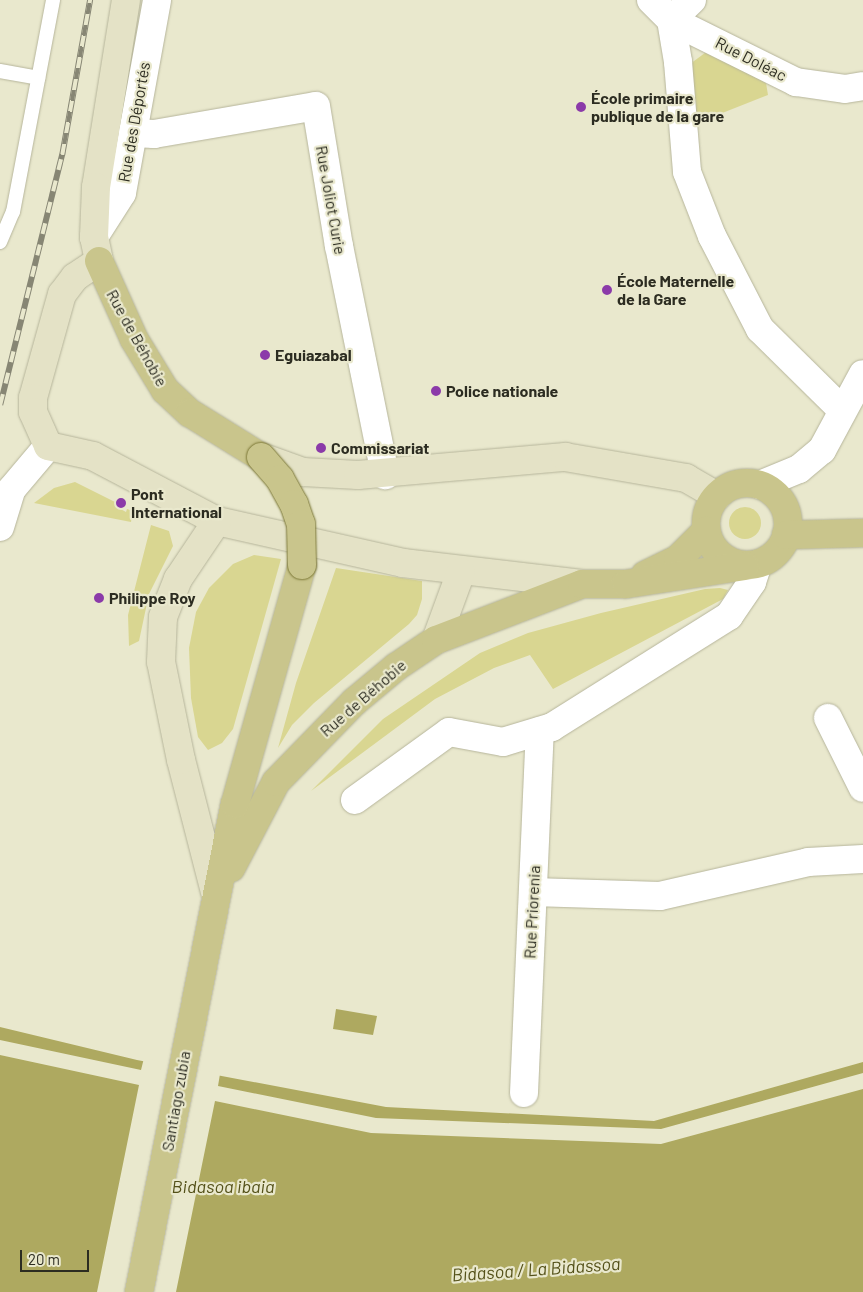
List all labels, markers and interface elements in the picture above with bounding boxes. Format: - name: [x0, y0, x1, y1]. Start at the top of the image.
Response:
- street label: Rue Doléac: [712, 33, 790, 85]
- street label: Rue des Déportés: [114, 60, 154, 184]
- place label: École primaire publique de la gare: [591, 88, 724, 126]
- marker: École primaire publique de la gare: [575, 101, 587, 113]
- street label: Rue Joliot Curie: [312, 144, 350, 256]
- place label: École Maternelle de la Gare: [617, 271, 734, 309]
- marker: École Maternelle de la Gare: [601, 284, 613, 296]
- street label: Rue de Béhobie: [102, 286, 172, 390]
- place label: Eguiazabal: [275, 345, 352, 365]
- marker: Eguiazabal: [259, 349, 271, 361]
- place label: Police nationale: [446, 381, 558, 401]
- marker: Police nationale: [430, 385, 442, 397]
- place label: Commissariat: [331, 438, 429, 458]
- marker: Commissariat: [315, 442, 327, 454]
- place label: Pont International: [131, 484, 222, 522]
- marker: Pont International: [115, 497, 127, 509]
- place label: Philippe Roy: [109, 588, 196, 608]
- marker: Philippe Roy: [93, 592, 105, 604]
- street label: Rue de Béhobie: [316, 655, 410, 741]
- street label: Rue Priorenia: [520, 865, 544, 959]
- street label: Santiago zubia: [158, 1049, 194, 1153]
- water label: Bidasoa ibaia: [172, 1175, 274, 1197]
- scale bar: [22, 1240, 91, 1272]
- text: 20 m: [28, 1250, 60, 1268]
- water label: Bidasoa / La Bidassoa: [451, 1252, 621, 1286]

